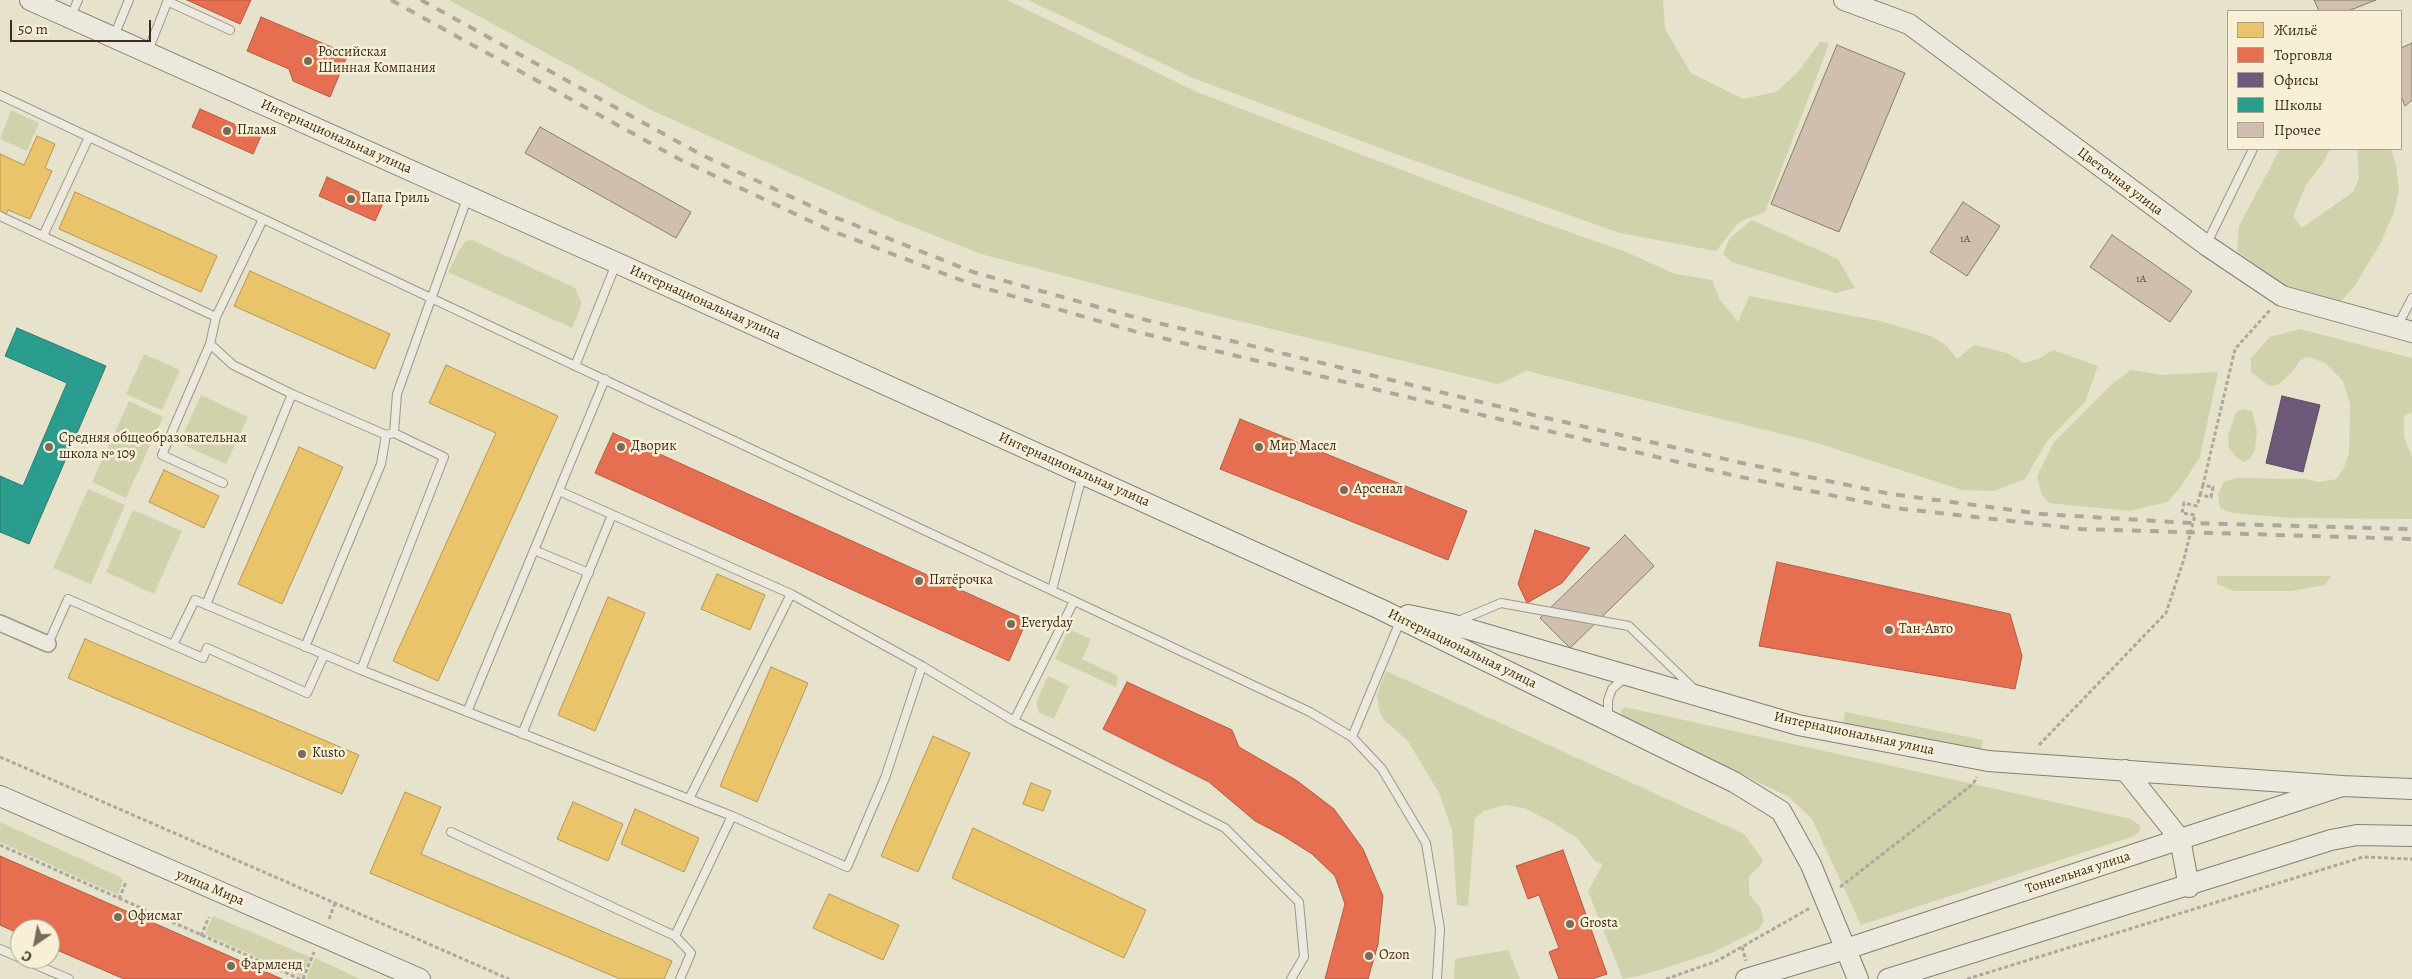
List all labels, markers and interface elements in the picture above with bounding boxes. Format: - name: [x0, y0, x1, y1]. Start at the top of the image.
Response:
- scale bar: [12, 10, 154, 42]
- legend: [2227, 10, 2402, 150]
- text: 50 m: [18, 19, 48, 39]
- text: Жильё: [2274, 20, 2317, 40]
- place label: Российская Шинная Компания: [318, 45, 436, 78]
- text: Торговля: [2274, 45, 2332, 65]
- marker: Российская Шинная Компания: [302, 55, 314, 67]
- text: Офисы: [2274, 70, 2319, 90]
- text: Школы: [2274, 95, 2322, 115]
- street label: Интернациональная улица: [258, 96, 414, 178]
- text: Прочее: [2274, 120, 2321, 140]
- place label: Пламя: [237, 123, 276, 139]
- marker: Пламя: [221, 125, 233, 137]
- street label: Цветочная улица: [2074, 144, 2166, 220]
- place label: Папа Гриль: [361, 191, 429, 207]
- marker: Папа Гриль: [345, 193, 357, 205]
- house number: 1А: [1960, 232, 1970, 246]
- street label: Интернациональная улица: [627, 262, 783, 344]
- house number: 1А: [2136, 272, 2146, 286]
- street label: Интернациональная улица: [996, 429, 1152, 511]
- place label: Средняя общеобразовательная школа № 109: [59, 431, 247, 464]
- place label: Дворик: [631, 439, 677, 455]
- place label: Мир Масел: [1269, 439, 1336, 455]
- marker: Средняя общеобразовательная школа № 109: [43, 441, 55, 453]
- marker: Дворик: [615, 441, 627, 453]
- marker: Мир Масел: [1253, 441, 1265, 453]
- place label: Арсенал: [1354, 482, 1403, 498]
- marker: Арсенал: [1338, 484, 1350, 496]
- place label: Пятёрочка: [929, 573, 993, 589]
- marker: Пятёрочка: [913, 575, 925, 587]
- street label: Интернациональная улица: [1385, 606, 1539, 692]
- place label: Everyday: [1021, 616, 1073, 632]
- marker: Everyday: [1005, 618, 1017, 630]
- place label: Тан-Авто: [1899, 622, 1953, 638]
- marker: Тан-Авто: [1883, 624, 1895, 636]
- street label: Интернациональная улица: [1772, 709, 1936, 759]
- place label: Kusto: [312, 746, 345, 762]
- marker: Kusto: [296, 748, 308, 760]
- street label: Тоннельная улица: [2023, 848, 2133, 898]
- street label: улица Мира: [173, 866, 247, 910]
- place label: Офисмаг: [128, 909, 182, 925]
- marker: Офисмаг: [112, 911, 124, 923]
- place label: Grosta: [1580, 916, 1618, 932]
- marker: Grosta: [1564, 918, 1576, 930]
- north arrow: [10, 919, 60, 969]
- text: С: [18, 946, 36, 966]
- place label: Ozon: [1379, 948, 1410, 964]
- marker: Ozon: [1363, 950, 1375, 962]
- place label: Фармленд: [241, 958, 302, 974]
- marker: Фармленд: [225, 960, 237, 972]

